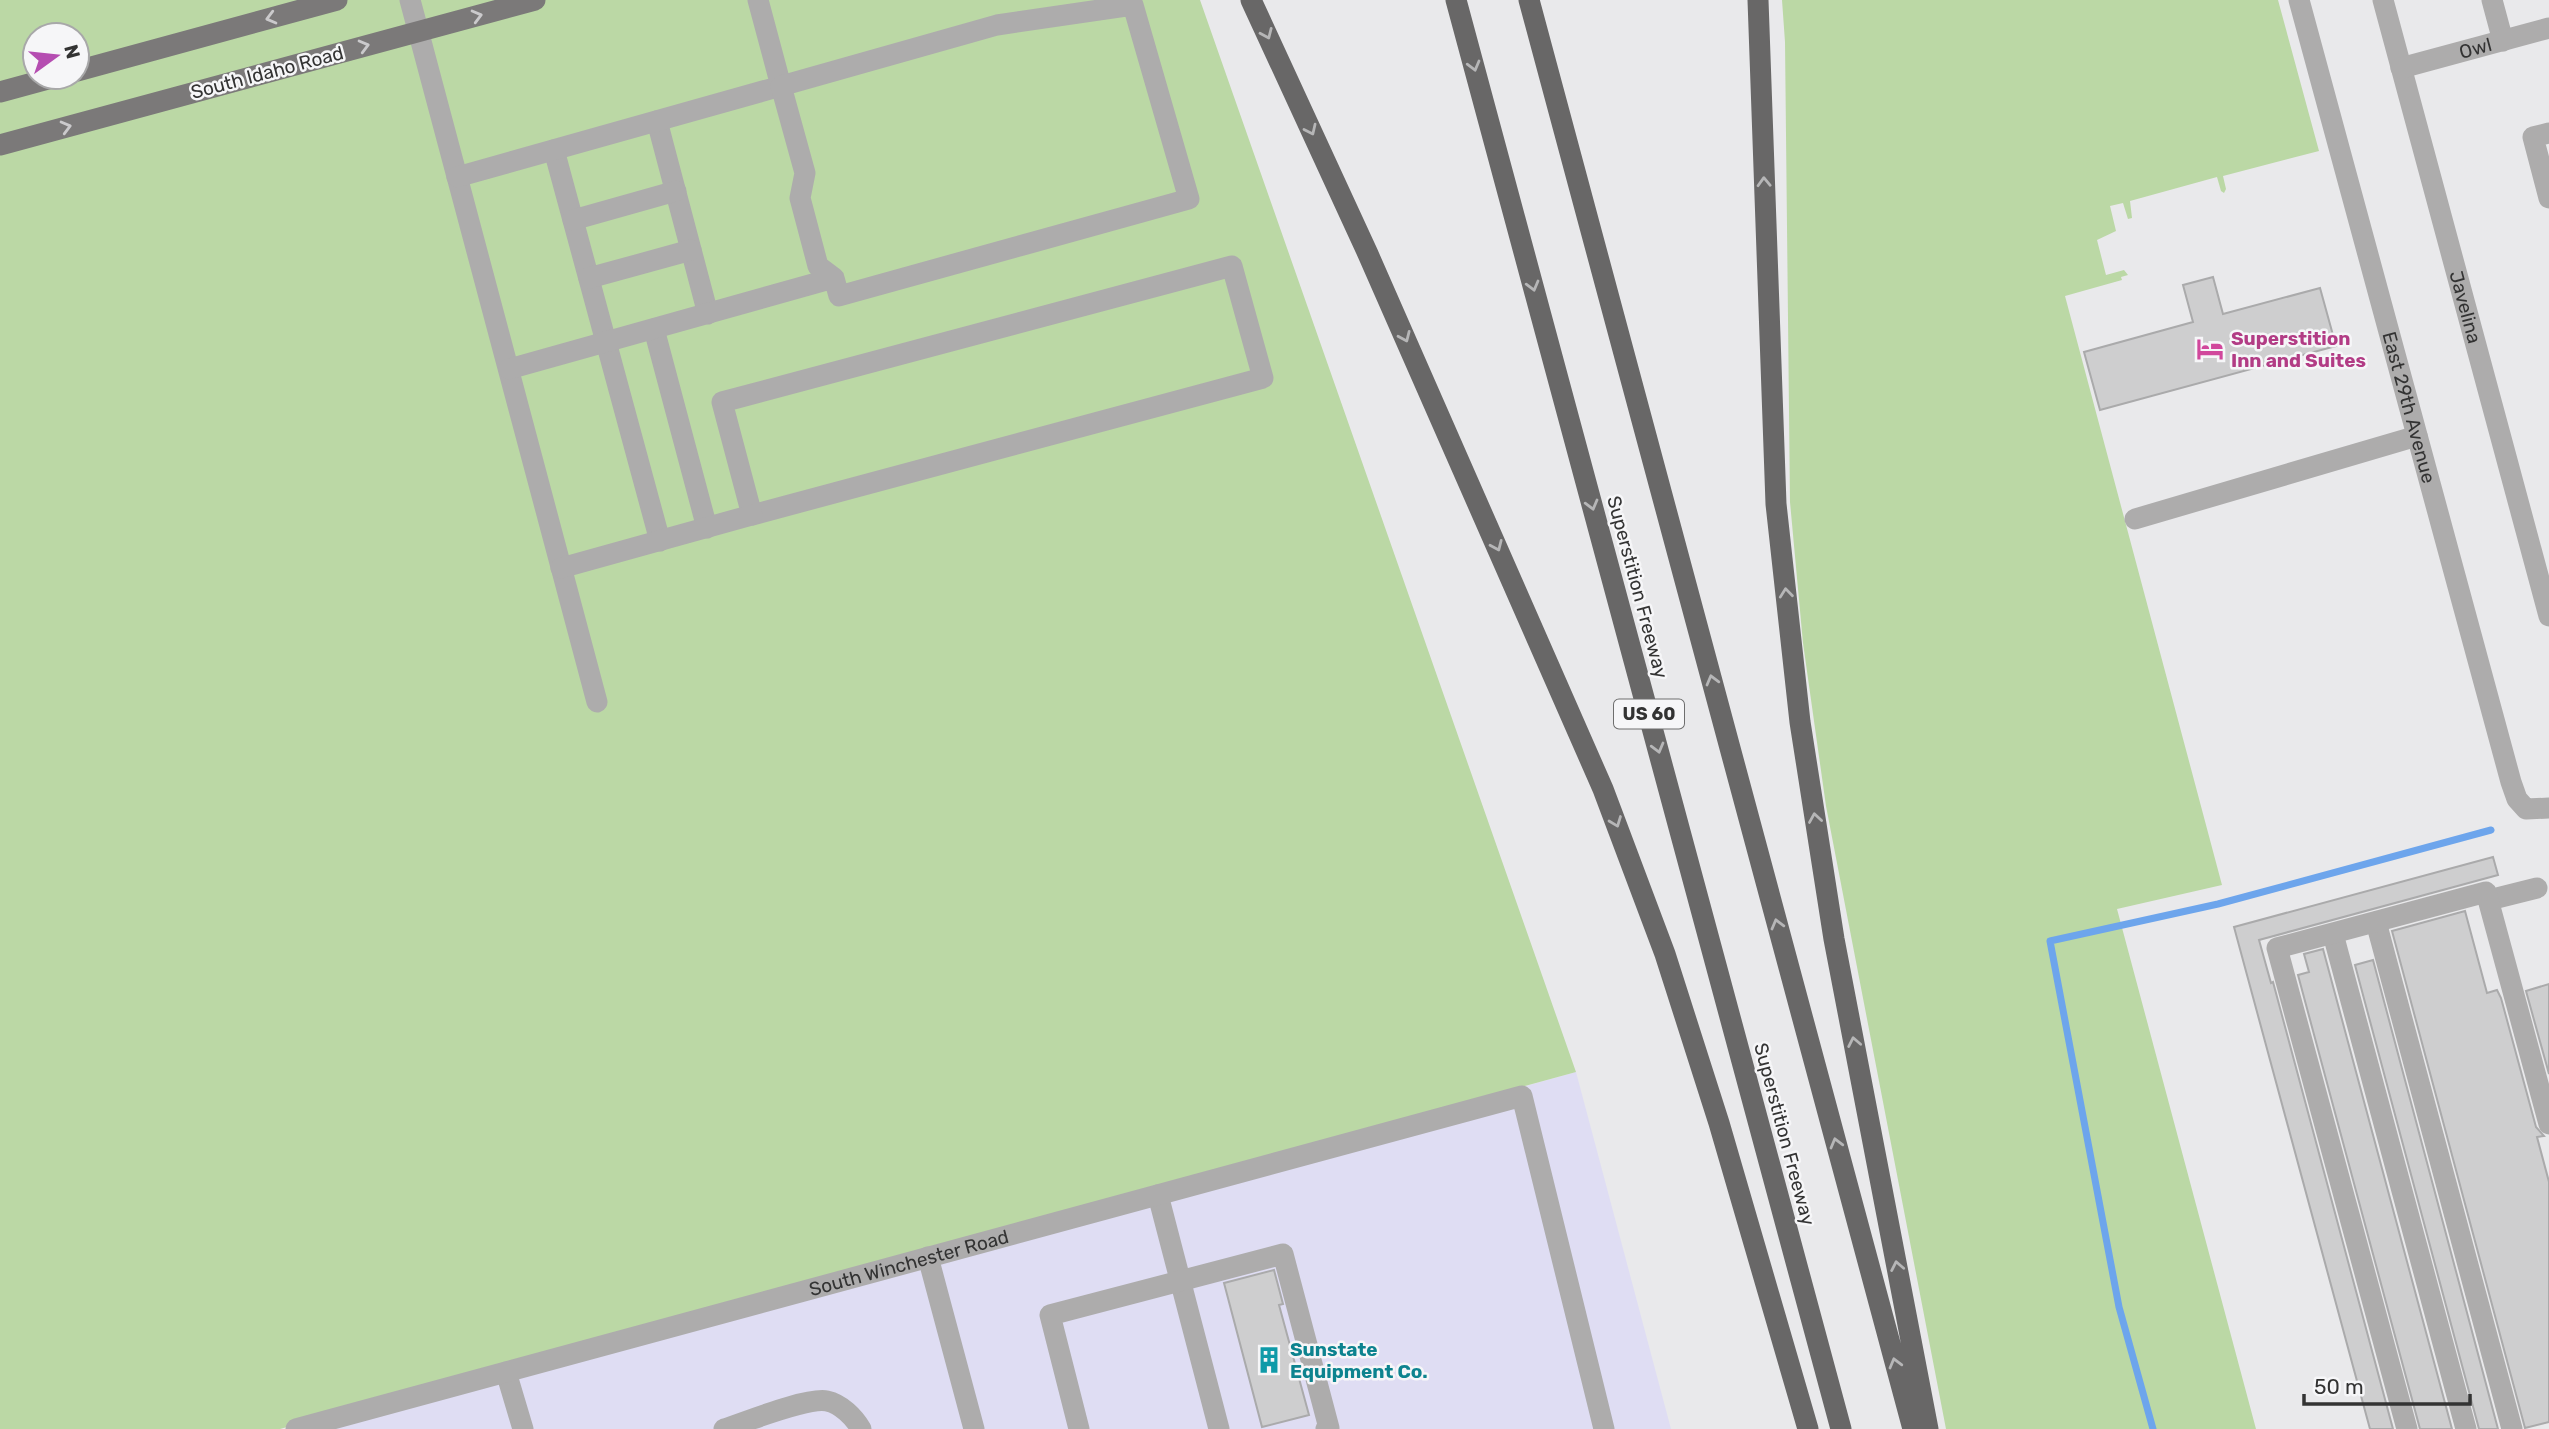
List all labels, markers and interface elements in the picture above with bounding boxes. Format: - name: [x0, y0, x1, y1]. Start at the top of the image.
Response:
- one-way arrow: [265, 10, 277, 24]
- one-way arrow: [470, 10, 482, 24]
- north arrow: [21, 21, 91, 91]
- one-way arrow: [1259, 27, 1273, 39]
- street label: Owl: [2457, 33, 2494, 64]
- one-way arrow: [358, 40, 370, 54]
- street label: South Idaho Road: [188, 41, 346, 104]
- text: N: [59, 42, 85, 61]
- one-way arrow: [1465, 60, 1480, 72]
- one-way arrow: [60, 121, 72, 135]
- one-way arrow: [1303, 123, 1317, 136]
- one-way arrow: [1756, 177, 1771, 188]
- street label: Javelina: [2444, 268, 2486, 346]
- one-way arrow: [1525, 279, 1539, 291]
- place label: Superstition Inn and Suites: [2231, 327, 2366, 372]
- street label: East 29th Avenue: [2377, 329, 2440, 486]
- one-way arrow: [1397, 330, 1411, 343]
- hotel icon: Superstition Inn and Suites: [2195, 334, 2225, 364]
- street label: Superstition Freeway: [1602, 493, 1673, 681]
- one-way arrow: [1584, 499, 1598, 511]
- one-way arrow: [1489, 538, 1503, 551]
- one-way arrow: [1779, 587, 1794, 598]
- one-way arrow: [1706, 674, 1720, 686]
- road number: US 60: [1614, 700, 1684, 728]
- one-way arrow: [1650, 742, 1664, 754]
- one-way arrow: [1808, 812, 1823, 824]
- one-way arrow: [1607, 816, 1621, 828]
- one-way arrow: [1771, 918, 1786, 930]
- one-way arrow: [1847, 1036, 1862, 1048]
- street label: Superstition Freeway: [1749, 1040, 1820, 1228]
- one-way arrow: [1830, 1137, 1844, 1149]
- street label: South Winchester Road: [807, 1225, 1011, 1301]
- one-way arrow: [1891, 1260, 1906, 1272]
- place label: Sunstate Equipment Co.: [1290, 1338, 1428, 1383]
- building icon: Sunstate Equipment Co.: [1254, 1345, 1284, 1375]
- one-way arrow: [1889, 1357, 1903, 1369]
- scale bar: [2304, 1362, 2470, 1406]
- text: 50 m: [2314, 1374, 2364, 1399]

